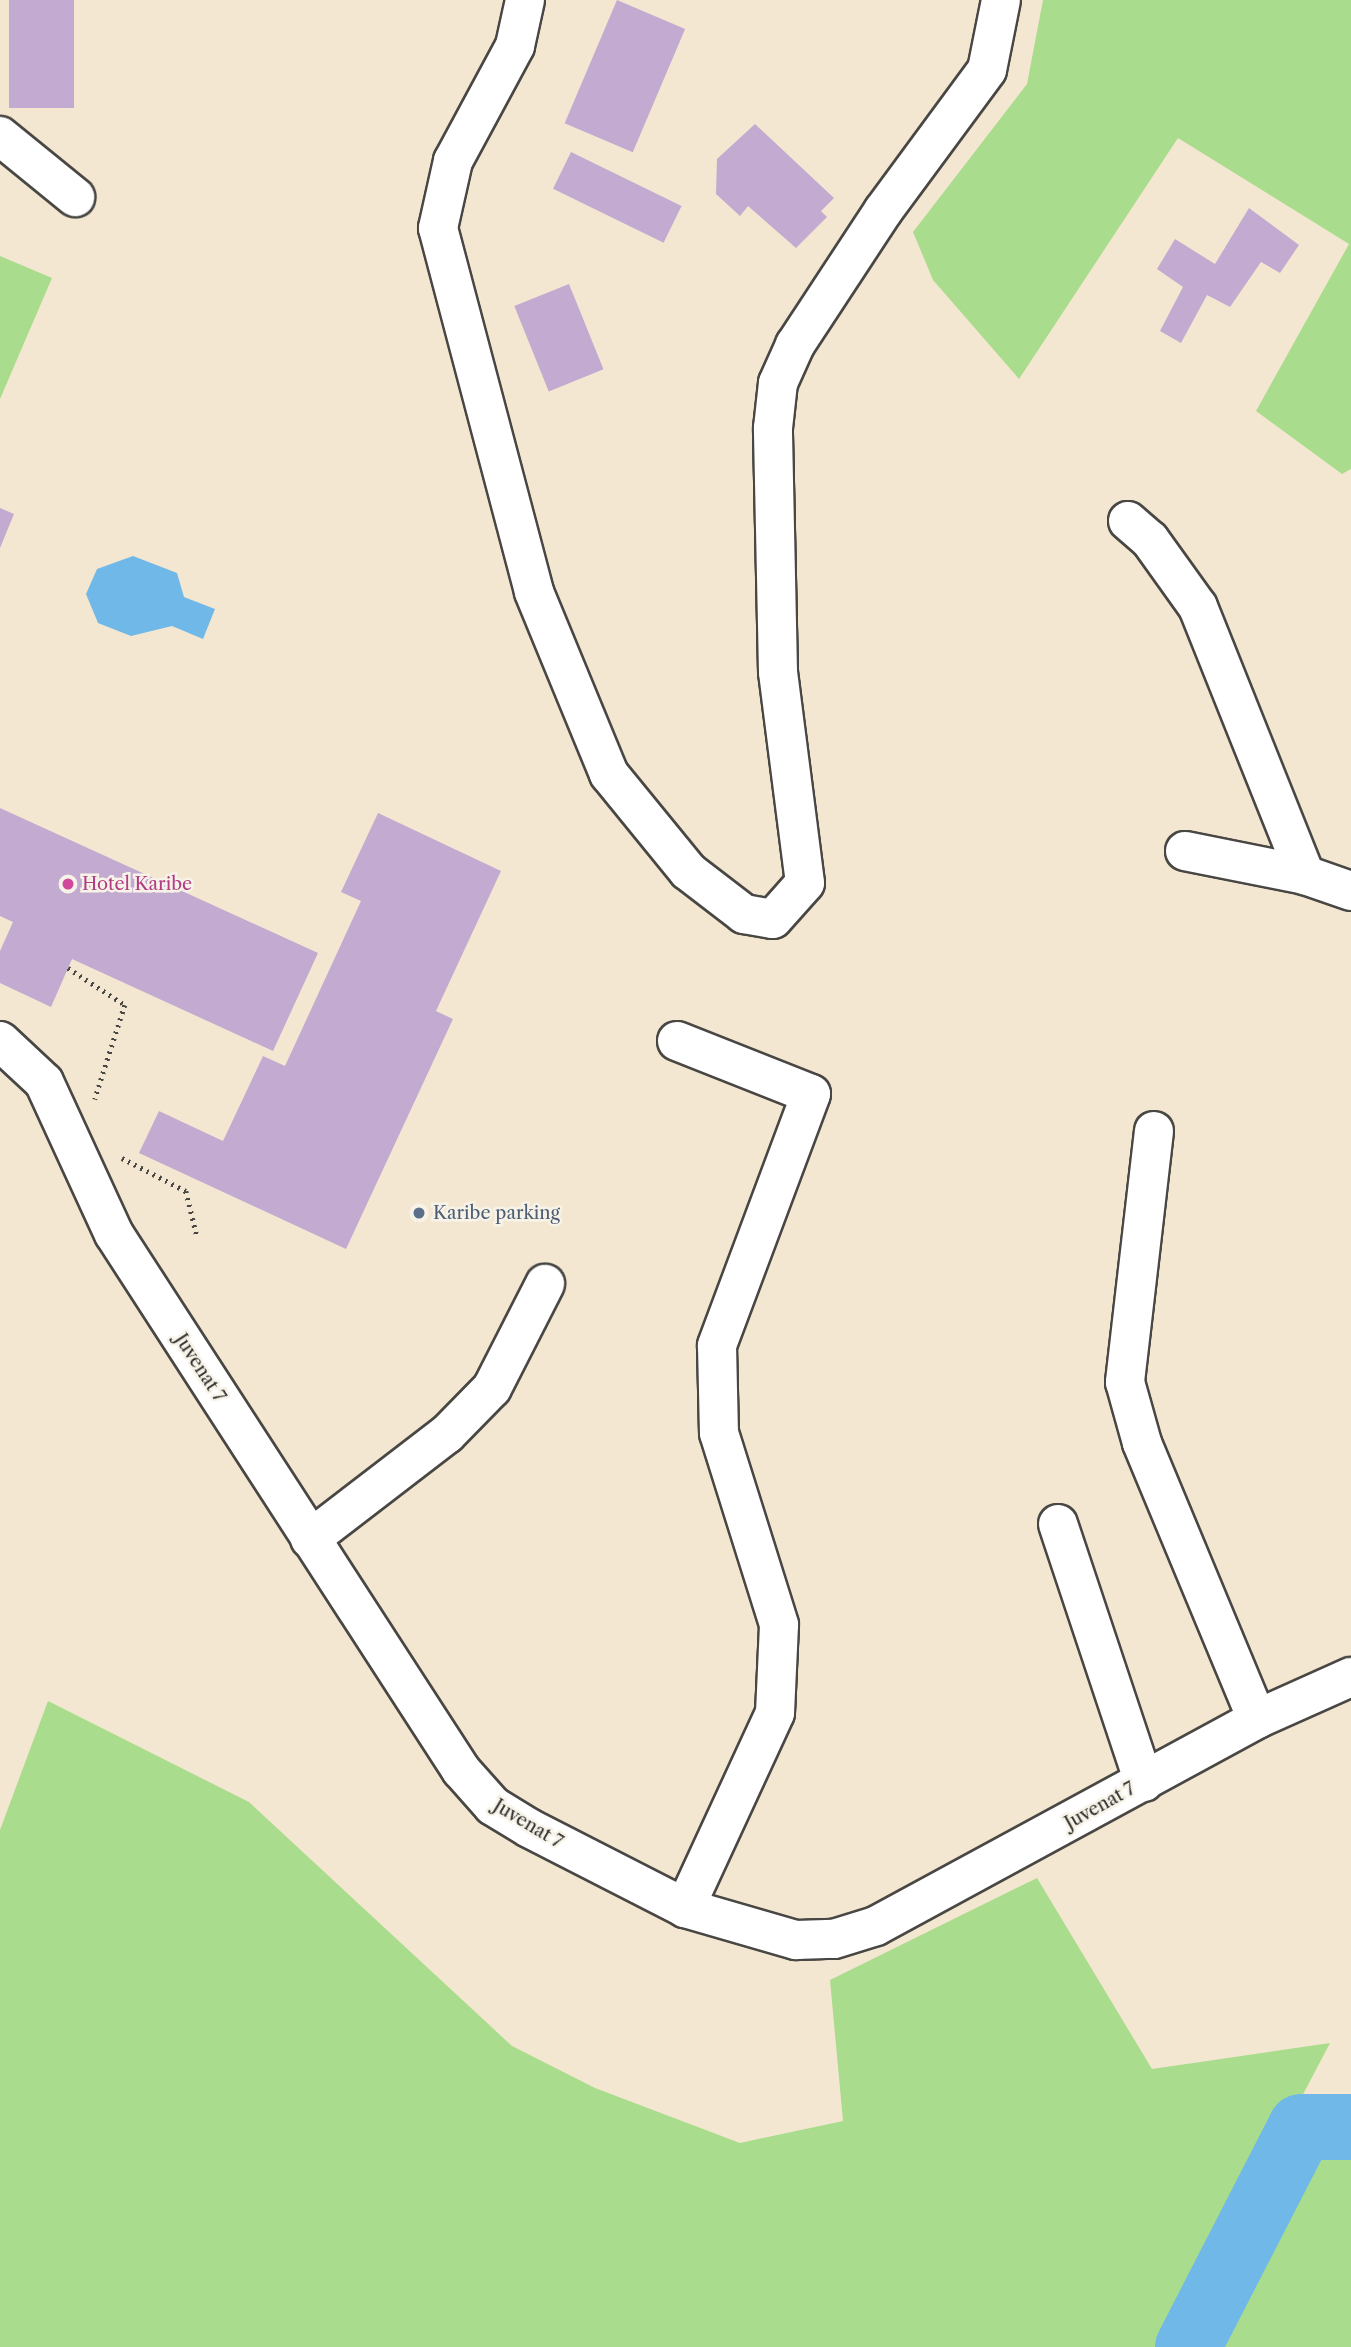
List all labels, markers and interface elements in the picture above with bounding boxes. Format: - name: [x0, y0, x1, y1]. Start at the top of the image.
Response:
- place label: Hotel Karibe: [82, 873, 192, 895]
- marker: Hotel Karibe: [60, 876, 76, 892]
- place label: Karibe parking: [433, 1202, 560, 1224]
- marker: Karibe parking: [411, 1205, 427, 1221]
- street label: Juvenat 7: [170, 1330, 230, 1406]
- street label: Juvenat 7: [1061, 1778, 1139, 1834]
- street label: Juvenat 7: [489, 1795, 567, 1853]

